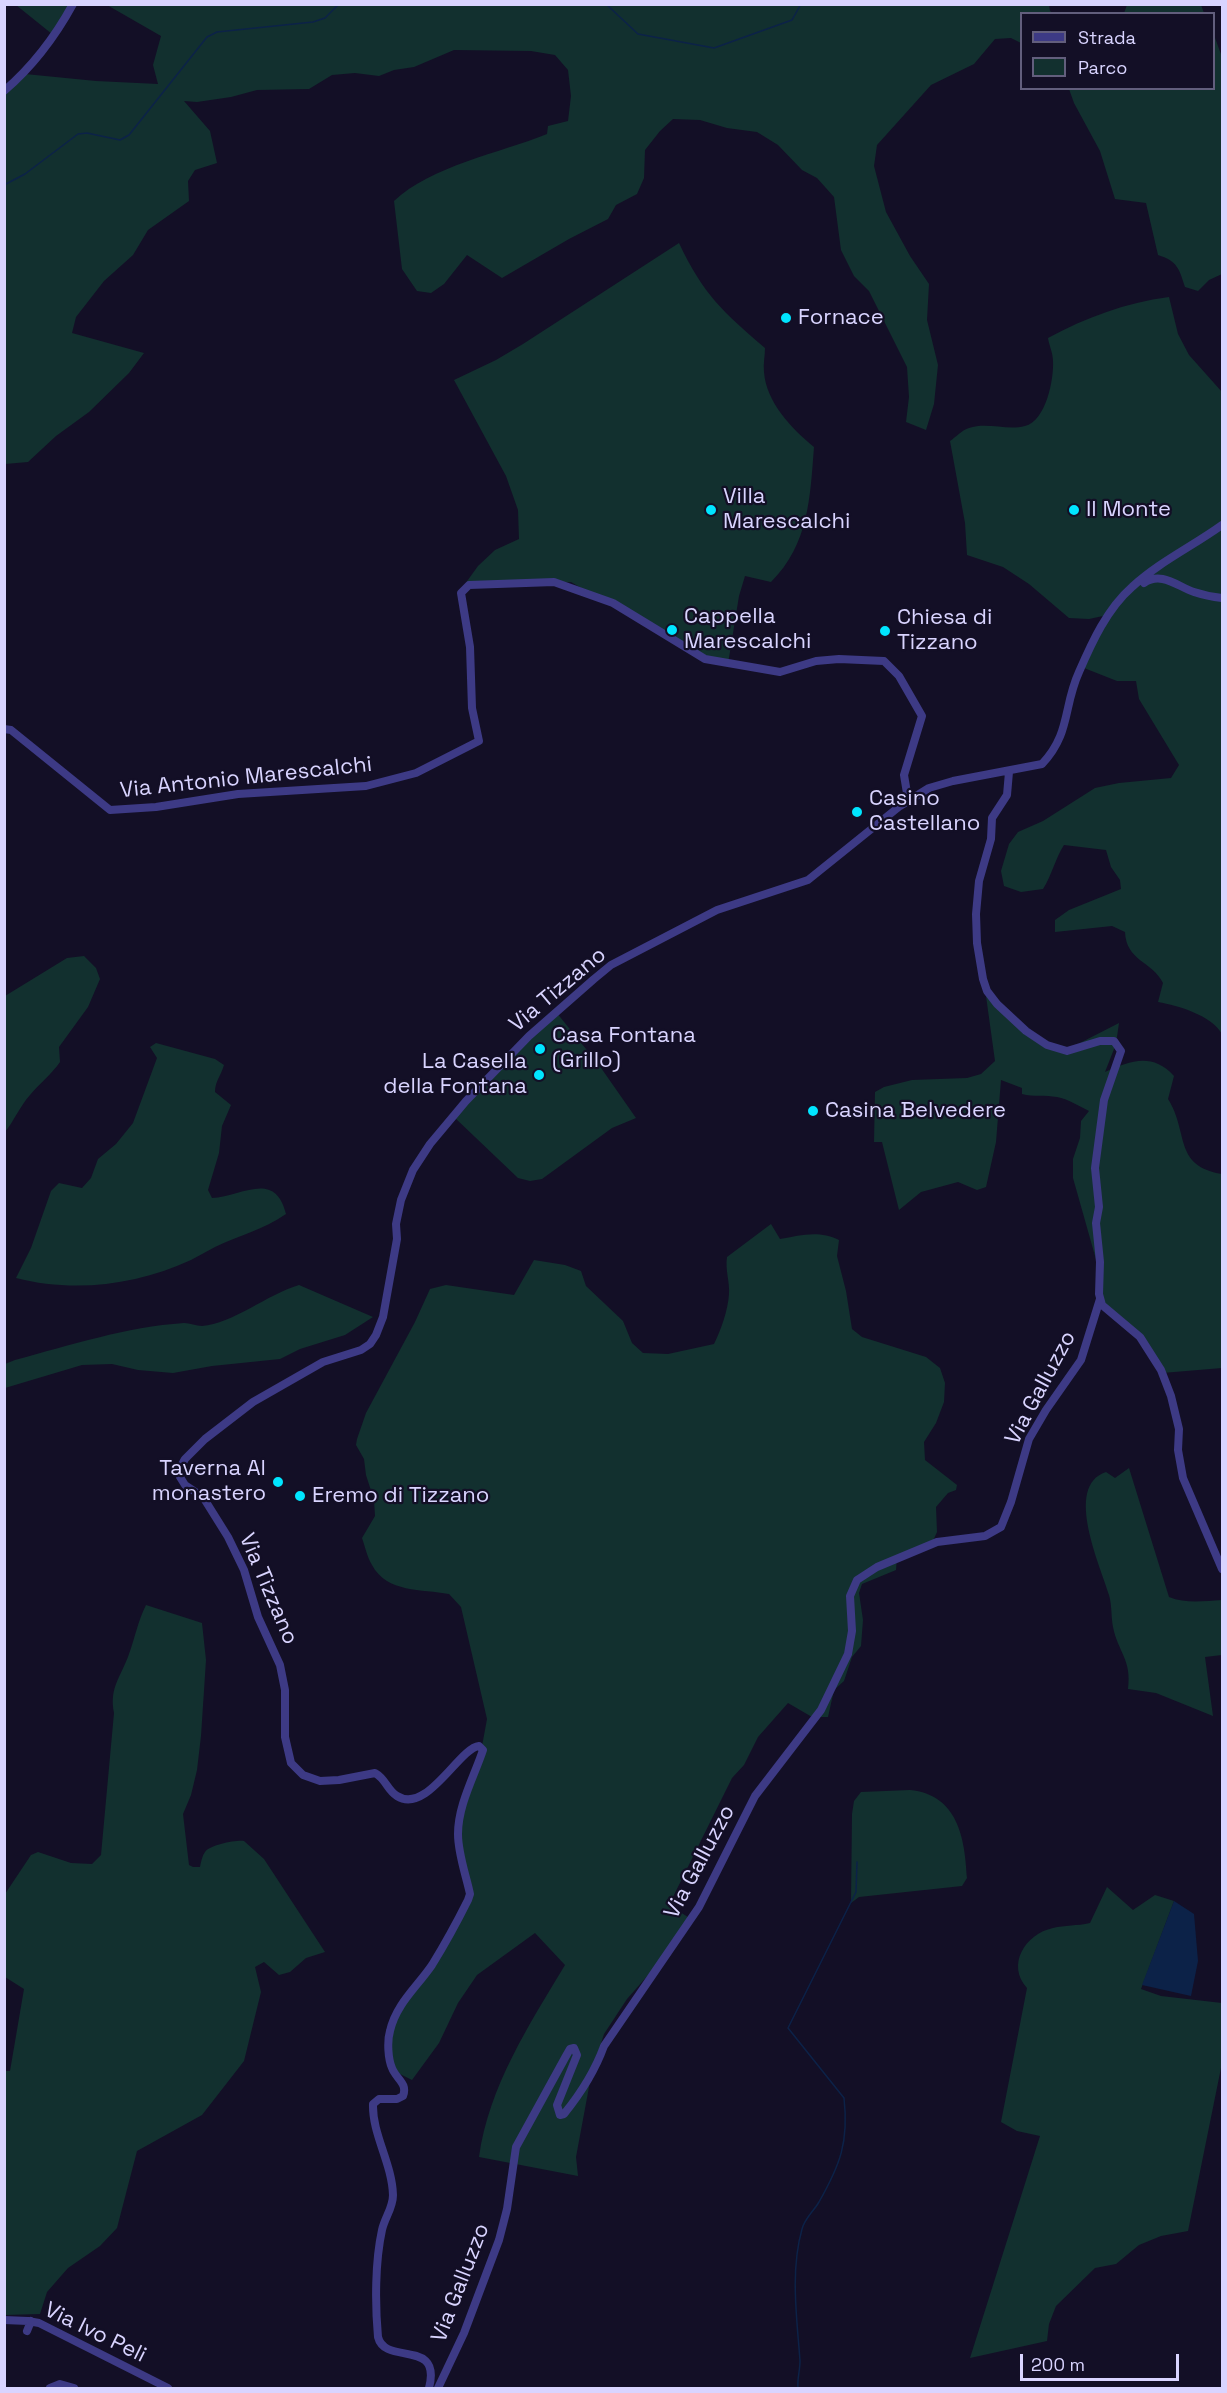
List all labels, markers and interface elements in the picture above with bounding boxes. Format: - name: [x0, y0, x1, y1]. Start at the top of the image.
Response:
- legend: [1020, 12, 1215, 90]
- text: Strada: [1078, 26, 1136, 49]
- text: Parco: [1078, 56, 1127, 79]
- place label: Fornace: [798, 305, 884, 331]
- marker: Fornace: [779, 311, 793, 325]
- place label: Villa Marescalchi: [723, 484, 850, 536]
- place label: Il Monte: [1086, 497, 1171, 523]
- marker: Villa Marescalchi: [704, 503, 718, 517]
- marker: Il Monte: [1067, 503, 1081, 517]
- place label: Cappella Marescalchi: [684, 604, 811, 656]
- place label: Chiesa di Tizzano: [897, 605, 992, 656]
- marker: Cappella Marescalchi: [665, 623, 679, 637]
- marker: Chiesa di Tizzano: [878, 624, 892, 638]
- street label: Via Antonio Marescalchi: [119, 752, 373, 804]
- place label: Casino Castellano: [869, 786, 980, 837]
- marker: Casino Castellano: [850, 805, 864, 819]
- street label: Via Tizzano: [504, 942, 612, 1038]
- place label: Casa Fontana (Grillo): [552, 1023, 696, 1074]
- marker: Casa Fontana (Grillo): [533, 1042, 547, 1056]
- place label: La Casella della Fontana: [383, 1049, 527, 1100]
- marker: La Casella della Fontana: [532, 1068, 546, 1082]
- place label: Casina Belvedere: [825, 1098, 1006, 1124]
- marker: Casina Belvedere: [806, 1104, 820, 1118]
- street label: Via Galluzzo: [1000, 1327, 1082, 1449]
- place label: Taverna Al monastero: [152, 1456, 266, 1508]
- marker: Taverna Al monastero: [271, 1475, 285, 1489]
- place label: Eremo di Tizzano: [312, 1483, 489, 1509]
- marker: Eremo di Tizzano: [293, 1489, 307, 1503]
- street label: Via Tizzano: [233, 1530, 303, 1648]
- street label: Via Galluzzo: [659, 1801, 741, 1923]
- street label: Via Galluzzo: [426, 2220, 496, 2346]
- street label: Via Ivo Peli: [40, 2297, 150, 2369]
- scale bar: [1023, 2342, 1182, 2380]
- text: 200 m: [1031, 2353, 1085, 2376]

